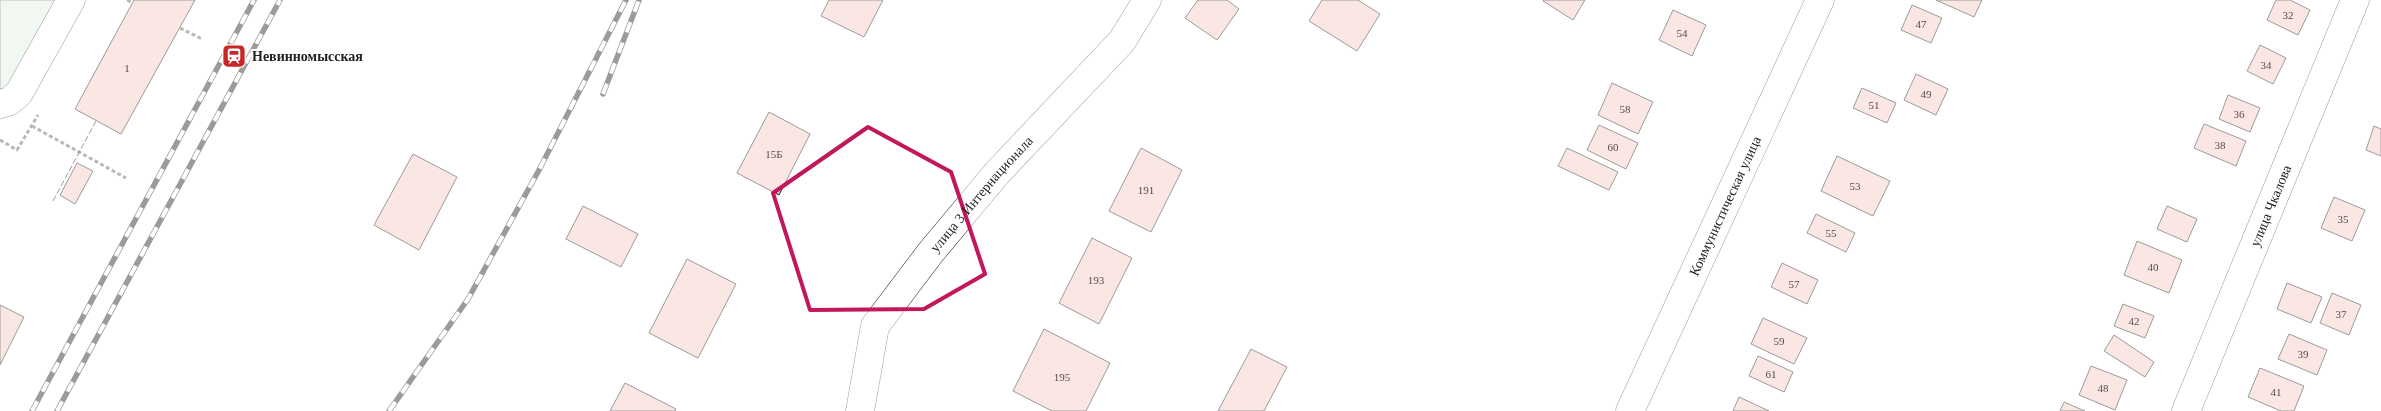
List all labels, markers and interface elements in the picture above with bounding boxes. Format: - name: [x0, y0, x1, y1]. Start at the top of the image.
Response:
- house number: 32: [2283, 9, 2294, 21]
- house number: 47: [1916, 18, 1927, 30]
- house number: 54: [1677, 27, 1688, 39]
- station icon: Невинномысская: [221, 43, 247, 69]
- place label: Невинномысская: [252, 49, 363, 64]
- house number: 34: [2261, 59, 2272, 71]
- house number: 1: [124, 62, 130, 74]
- house number: 49: [1921, 88, 1932, 100]
- house number: 51: [1869, 99, 1880, 111]
- house number: 58: [1620, 103, 1631, 115]
- house number: 36: [2234, 108, 2245, 120]
- street label: улица 3 Интернационала: [927, 132, 1036, 255]
- street label: Коммунистическая улица: [1686, 133, 1764, 278]
- house number: 38: [2215, 139, 2226, 151]
- house number: 60: [1608, 141, 1619, 153]
- house number: 15Б: [765, 148, 783, 160]
- street label: улица Чкалова: [2247, 162, 2294, 249]
- house number: 53: [1850, 180, 1861, 192]
- house number: 191: [1138, 184, 1154, 196]
- house number: 35: [2338, 213, 2349, 225]
- house number: 55: [1826, 227, 1837, 239]
- house number: 40: [2148, 261, 2159, 273]
- house number: 193: [1088, 274, 1105, 286]
- house number: 57: [1789, 278, 1800, 290]
- house number: 37: [2336, 308, 2347, 320]
- house number: 42: [2129, 315, 2140, 327]
- house number: 59: [1774, 335, 1785, 347]
- house number: 39: [2298, 348, 2309, 360]
- house number: 61: [1766, 368, 1777, 380]
- house number: 195: [1054, 371, 1071, 383]
- house number: 48: [2098, 382, 2109, 394]
- house number: 41: [2271, 386, 2282, 398]

